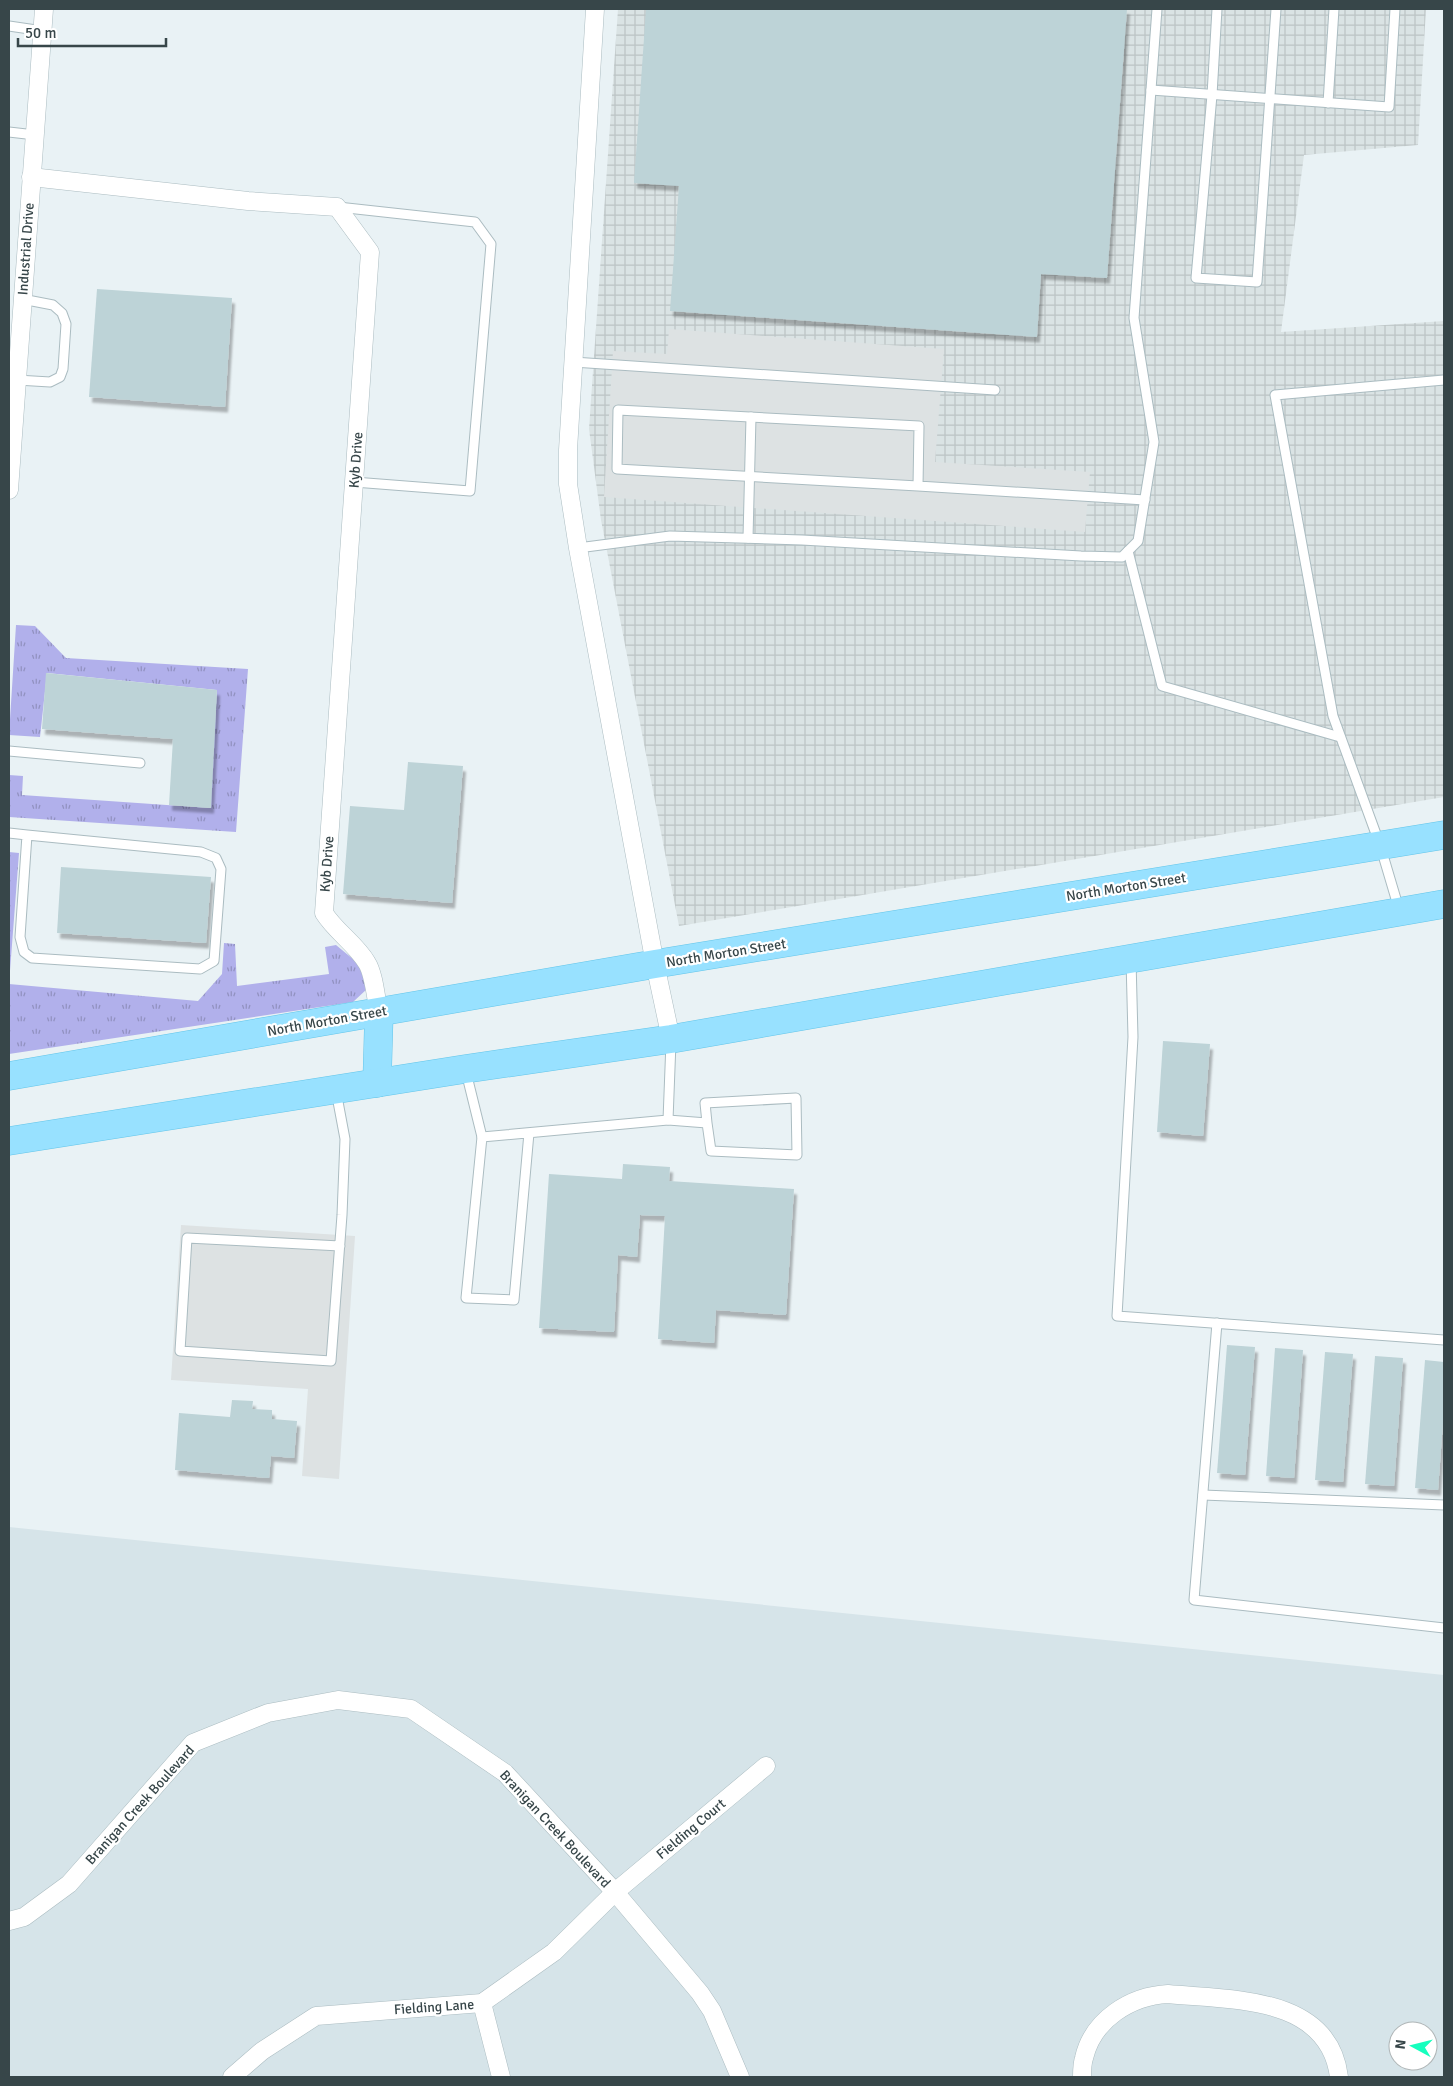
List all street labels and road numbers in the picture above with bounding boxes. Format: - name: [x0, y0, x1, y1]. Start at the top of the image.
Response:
- street label: Industrial Drive: [14, 202, 38, 296]
- street label: Kyb Drive: [346, 431, 366, 489]
- street label: Kyb Drive: [317, 835, 337, 893]
- street label: North Morton Street: [1065, 869, 1187, 905]
- street label: North Morton Street: [665, 935, 787, 971]
- street label: North Morton Street: [266, 1002, 388, 1040]
- street label: Branigan Creek Boulevard: [82, 1742, 198, 1868]
- street label: Branigan Creek Boulevard: [496, 1767, 614, 1891]
- street label: Fielding Court: [653, 1795, 729, 1863]
- street label: Fielding Lane: [393, 1996, 475, 2018]

